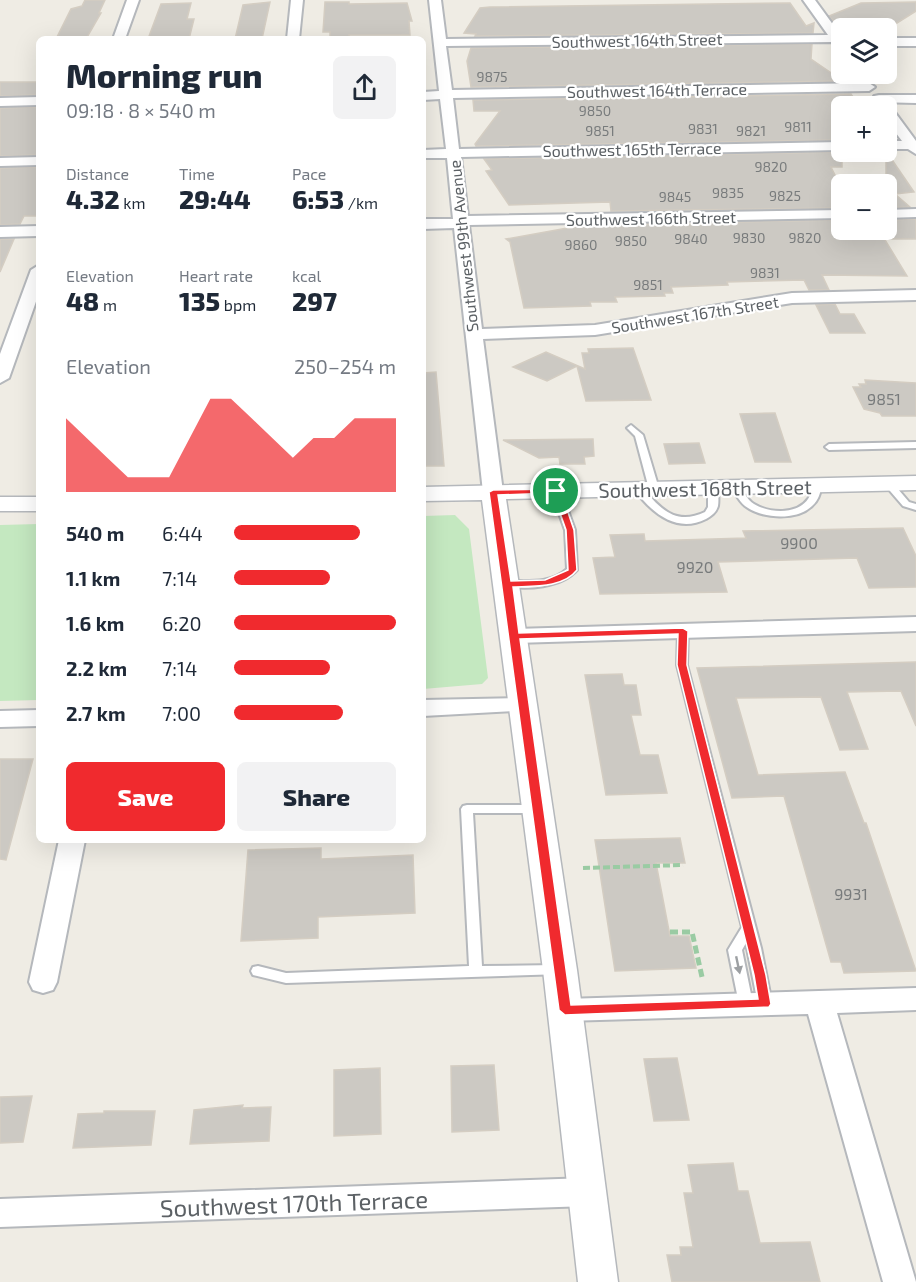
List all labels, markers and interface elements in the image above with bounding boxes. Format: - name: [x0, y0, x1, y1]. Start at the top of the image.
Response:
- map controls: [831, 18, 897, 240]
- button: layers: [831, 18, 897, 84]
- street label: Southwest 164th Street: [551, 29, 723, 51]
- text: Morning run: [66, 55, 263, 95]
- button: share: [333, 56, 396, 119]
- house number: 9875: [476, 68, 508, 85]
- street label: Southwest 164th Terrace: [567, 79, 747, 101]
- button: +: [831, 96, 897, 162]
- text: 09:18 · 8 × 540 m: [66, 98, 216, 122]
- house number: 9850: [579, 102, 611, 119]
- house number: 9811: [784, 118, 812, 135]
- house number: 9831: [688, 120, 718, 137]
- house number: 9851: [585, 122, 615, 139]
- house number: 9821: [736, 122, 766, 139]
- street label: Southwest 165th Terrace: [542, 138, 722, 160]
- house number: 9820: [755, 158, 787, 175]
- street label: Southwest 99th Avenue: [445, 159, 481, 333]
- text: Distance: [66, 164, 129, 183]
- text: Time: [179, 164, 215, 183]
- text: Pace: [292, 164, 326, 183]
- button: −: [831, 174, 897, 240]
- text: 4.32: [66, 183, 120, 214]
- text: 29:44: [179, 183, 251, 214]
- text: 6:53: [292, 183, 344, 214]
- house number: 9835: [712, 184, 744, 201]
- house number: 9825: [769, 187, 801, 204]
- house number: 9845: [659, 188, 691, 205]
- text: km: [120, 193, 145, 212]
- text: /km: [344, 193, 378, 212]
- street label: Southwest 166th Street: [566, 207, 736, 229]
- house number: 9830: [733, 229, 765, 246]
- house number: 9820: [789, 229, 821, 246]
- house number: 9840: [674, 230, 708, 247]
- house number: 9850: [615, 232, 647, 249]
- house number: 9860: [565, 236, 597, 253]
- house number: 9831: [750, 264, 780, 281]
- text: Elevation: [66, 266, 134, 285]
- text: Heart rate: [179, 266, 253, 285]
- text: kcal: [292, 266, 321, 285]
- house number: 9851: [633, 276, 663, 293]
- text: 48: [66, 285, 99, 316]
- text: 135: [179, 285, 220, 316]
- text: 297: [292, 285, 337, 316]
- street label: Southwest 167th Street: [610, 291, 780, 337]
- text: m: [99, 295, 117, 314]
- text: bpm: [220, 295, 256, 314]
- text: Elevation: [66, 354, 151, 378]
- text: 250–254 m: [294, 354, 396, 378]
- house number: 9851: [867, 389, 901, 408]
- pin: [530, 465, 581, 516]
- icon: arrive: [539, 474, 572, 507]
- street label: Southwest 168th Street: [598, 474, 812, 502]
- text: 540 m: [66, 521, 124, 545]
- text: 6:44: [162, 521, 203, 545]
- house number: 9900: [780, 533, 818, 552]
- house number: 9920: [677, 557, 713, 576]
- text: 1.1 km: [66, 566, 120, 590]
- text: 7:14: [162, 566, 197, 590]
- text: 1.6 km: [66, 611, 124, 635]
- text: 6:20: [162, 611, 201, 635]
- text: 2.2 km: [66, 656, 127, 680]
- text: 7:14: [162, 656, 197, 680]
- text: 2.7 km: [66, 701, 126, 725]
- text: 7:00: [162, 701, 201, 725]
- button: Save: [66, 762, 225, 831]
- button: Share: [237, 762, 396, 831]
- house number: 9931: [834, 884, 868, 903]
- one-way arrow: [734, 956, 743, 975]
- street label: Southwest 170th Terrace: [159, 1184, 429, 1222]

